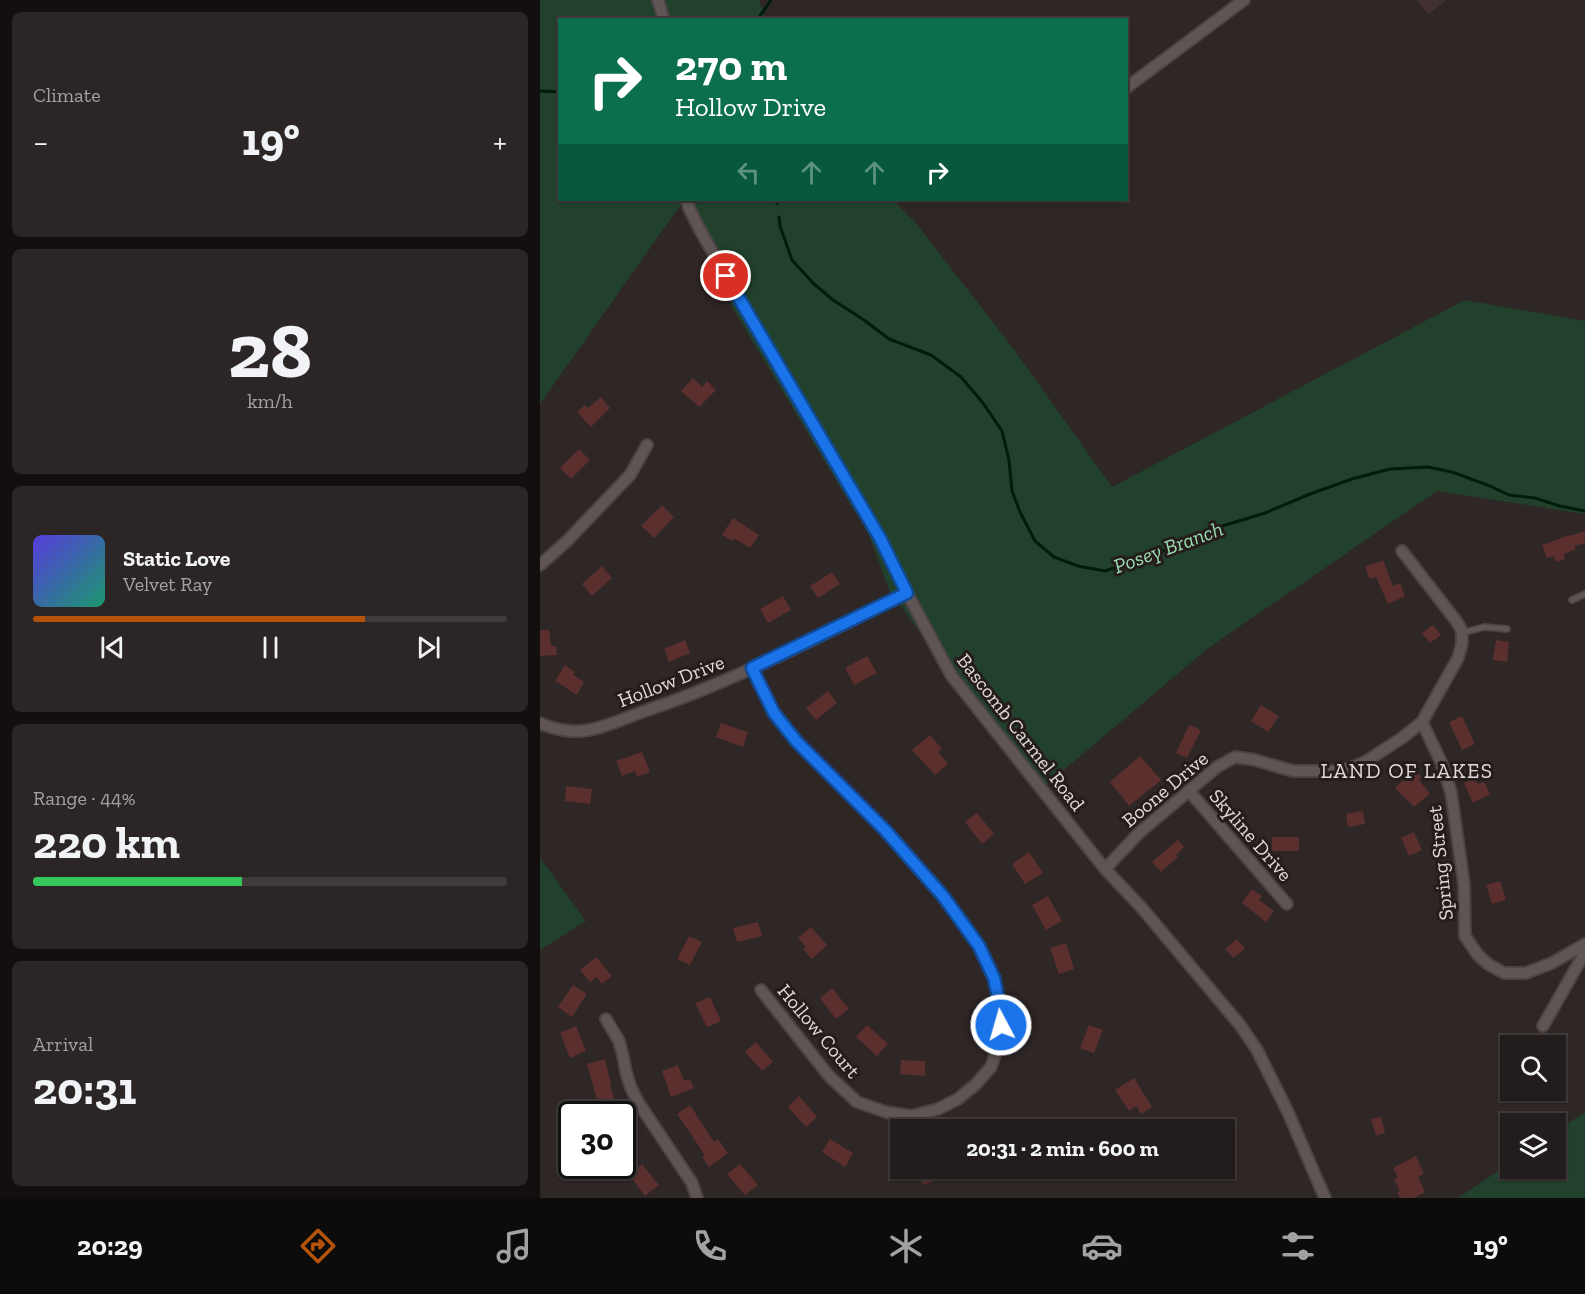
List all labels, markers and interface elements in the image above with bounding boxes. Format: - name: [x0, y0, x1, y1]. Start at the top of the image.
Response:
- text: 270 m: [675, 40, 787, 91]
- icon: right: [576, 42, 654, 120]
- text: Climate: [33, 83, 101, 107]
- text: Hollow Drive: [675, 91, 826, 123]
- text: 19°: [242, 113, 300, 167]
- text: −: [33, 122, 48, 161]
- text: +: [493, 122, 507, 161]
- icon: left: [732, 156, 765, 189]
- icon: ahead: [795, 156, 828, 189]
- icon: ahead: [858, 156, 891, 189]
- icon: right: [921, 156, 954, 189]
- pin: [700, 250, 751, 301]
- icon: arrive: [709, 259, 742, 292]
- text: 28: [228, 303, 312, 397]
- text: km/h: [247, 389, 293, 413]
- water label: Posey Branch: [1110, 516, 1226, 578]
- text: Static Love: [123, 545, 230, 572]
- text: Velvet Ray: [123, 572, 212, 596]
- icon: previous: [96, 631, 129, 664]
- icon: pause: [254, 631, 287, 664]
- icon: next: [412, 631, 445, 664]
- street label: Bascomb Carmel Road: [952, 649, 1090, 815]
- street label: Hollow Drive: [614, 650, 728, 712]
- street label: Boone Drive: [1117, 746, 1213, 832]
- district label: LAND OF LAKES: [1321, 758, 1493, 783]
- street label: Skyline Drive: [1204, 784, 1298, 886]
- text: Range · 44%: [33, 786, 136, 810]
- street label: Spring Street: [1422, 804, 1458, 922]
- text: 220 km: [33, 816, 180, 870]
- street label: Hollow Court: [773, 979, 866, 1083]
- position arrow: [969, 993, 1033, 1057]
- text: Arrival: [33, 1032, 93, 1056]
- map controls: [1500, 1035, 1566, 1179]
- button: search: [1500, 1035, 1566, 1101]
- text: 20:31: [33, 1062, 136, 1116]
- speed limit sign: 30: [558, 1101, 636, 1179]
- button: layers: [1500, 1113, 1566, 1179]
- text: 20:31 · 2 min · 600 m: [966, 1135, 1159, 1162]
- icon: directions: [297, 1225, 339, 1267]
- icon: music: [493, 1225, 535, 1267]
- icon: phone: [689, 1225, 731, 1267]
- icon: climate: [885, 1225, 927, 1267]
- icon: car: [1081, 1225, 1123, 1267]
- icon: filters: [1277, 1225, 1319, 1267]
- text: 20:29: [77, 1230, 143, 1262]
- text: 19°: [1473, 1230, 1508, 1262]

